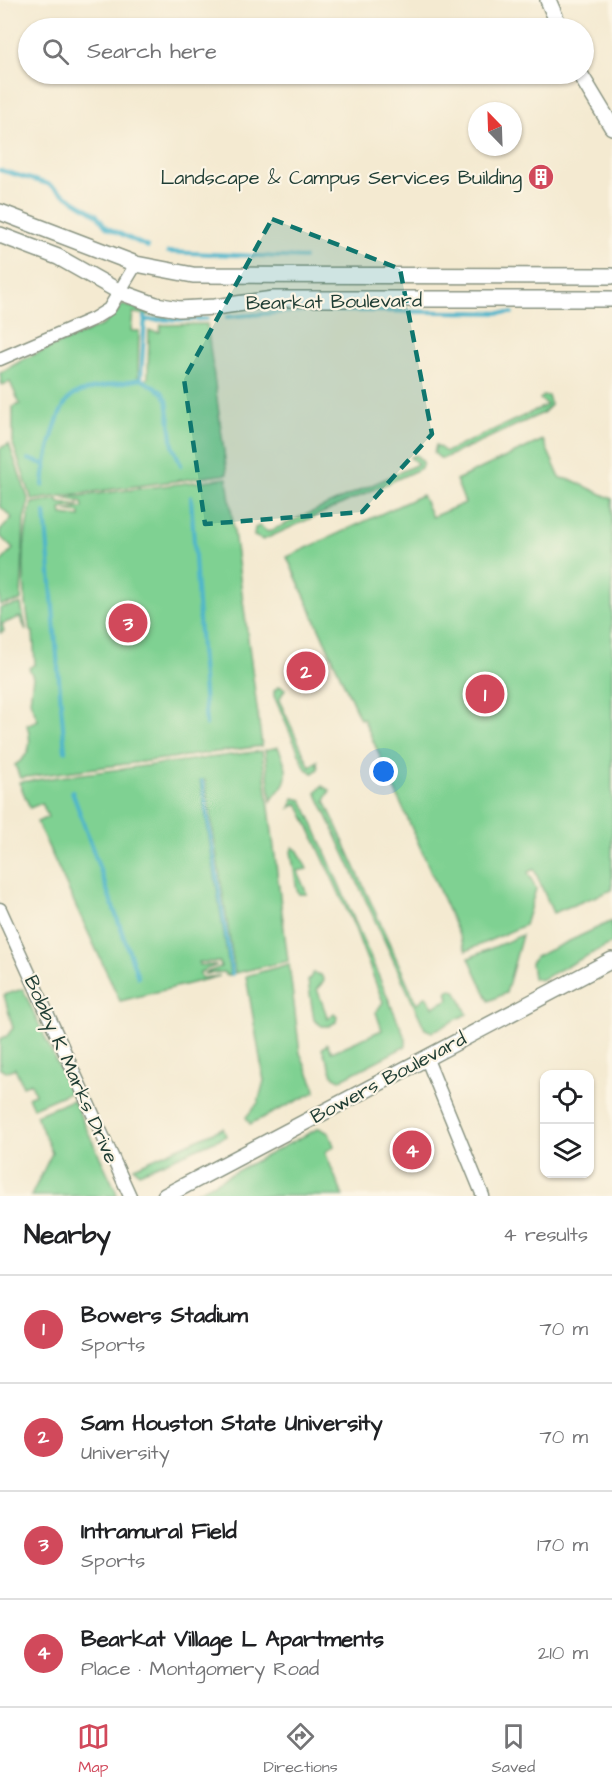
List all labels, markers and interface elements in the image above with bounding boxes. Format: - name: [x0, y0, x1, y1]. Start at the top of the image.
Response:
- search box: [18, 18, 594, 84]
- icon: search: [39, 35, 72, 68]
- text: Search here: [87, 36, 217, 67]
- north arrow: [468, 102, 522, 156]
- building icon: Landscape & Campus Services Building: [526, 162, 556, 192]
- place label: Landscape & Campus Services Building: [160, 164, 522, 193]
- street label: Bearkat Boulevard: [246, 286, 422, 318]
- pin: 3: [108, 600, 148, 646]
- pin: 2: [286, 648, 326, 694]
- pin: 1: [466, 672, 504, 716]
- your location: [369, 757, 398, 786]
- street label: Bobby K Marks Drive: [16, 971, 125, 1169]
- street label: Bowers Boulevard: [306, 1025, 471, 1131]
- map controls: [540, 1070, 594, 1178]
- button: locate: [540, 1070, 594, 1124]
- button: layers: [540, 1124, 594, 1178]
- pin: 4: [392, 1128, 432, 1172]
- text: Nearby: [24, 1217, 111, 1253]
- text: 4 results: [503, 1221, 588, 1249]
- text: Bowers Stadium: [81, 1300, 248, 1331]
- text: 1: [42, 1315, 45, 1343]
- text: 70 m: [540, 1315, 588, 1343]
- text: Sports: [81, 1331, 145, 1359]
- text: Sam Houston State University: [81, 1408, 383, 1439]
- text: 2: [38, 1423, 49, 1451]
- text: 70 m: [540, 1423, 588, 1451]
- text: University: [81, 1439, 170, 1467]
- text: Intramural Field: [81, 1516, 237, 1547]
- text: 3: [38, 1531, 49, 1559]
- text: 170 m: [537, 1531, 588, 1559]
- text: Sports: [81, 1547, 145, 1575]
- text: Bearkat Village L Apartments: [81, 1624, 384, 1655]
- text: 4: [37, 1639, 50, 1667]
- text: 210 m: [538, 1639, 588, 1667]
- text: Place · Montgomery Road: [81, 1655, 319, 1683]
- tab: Map: [77, 1720, 110, 1778]
- tab: Directions: [264, 1720, 338, 1778]
- tab: Saved: [492, 1720, 535, 1778]

